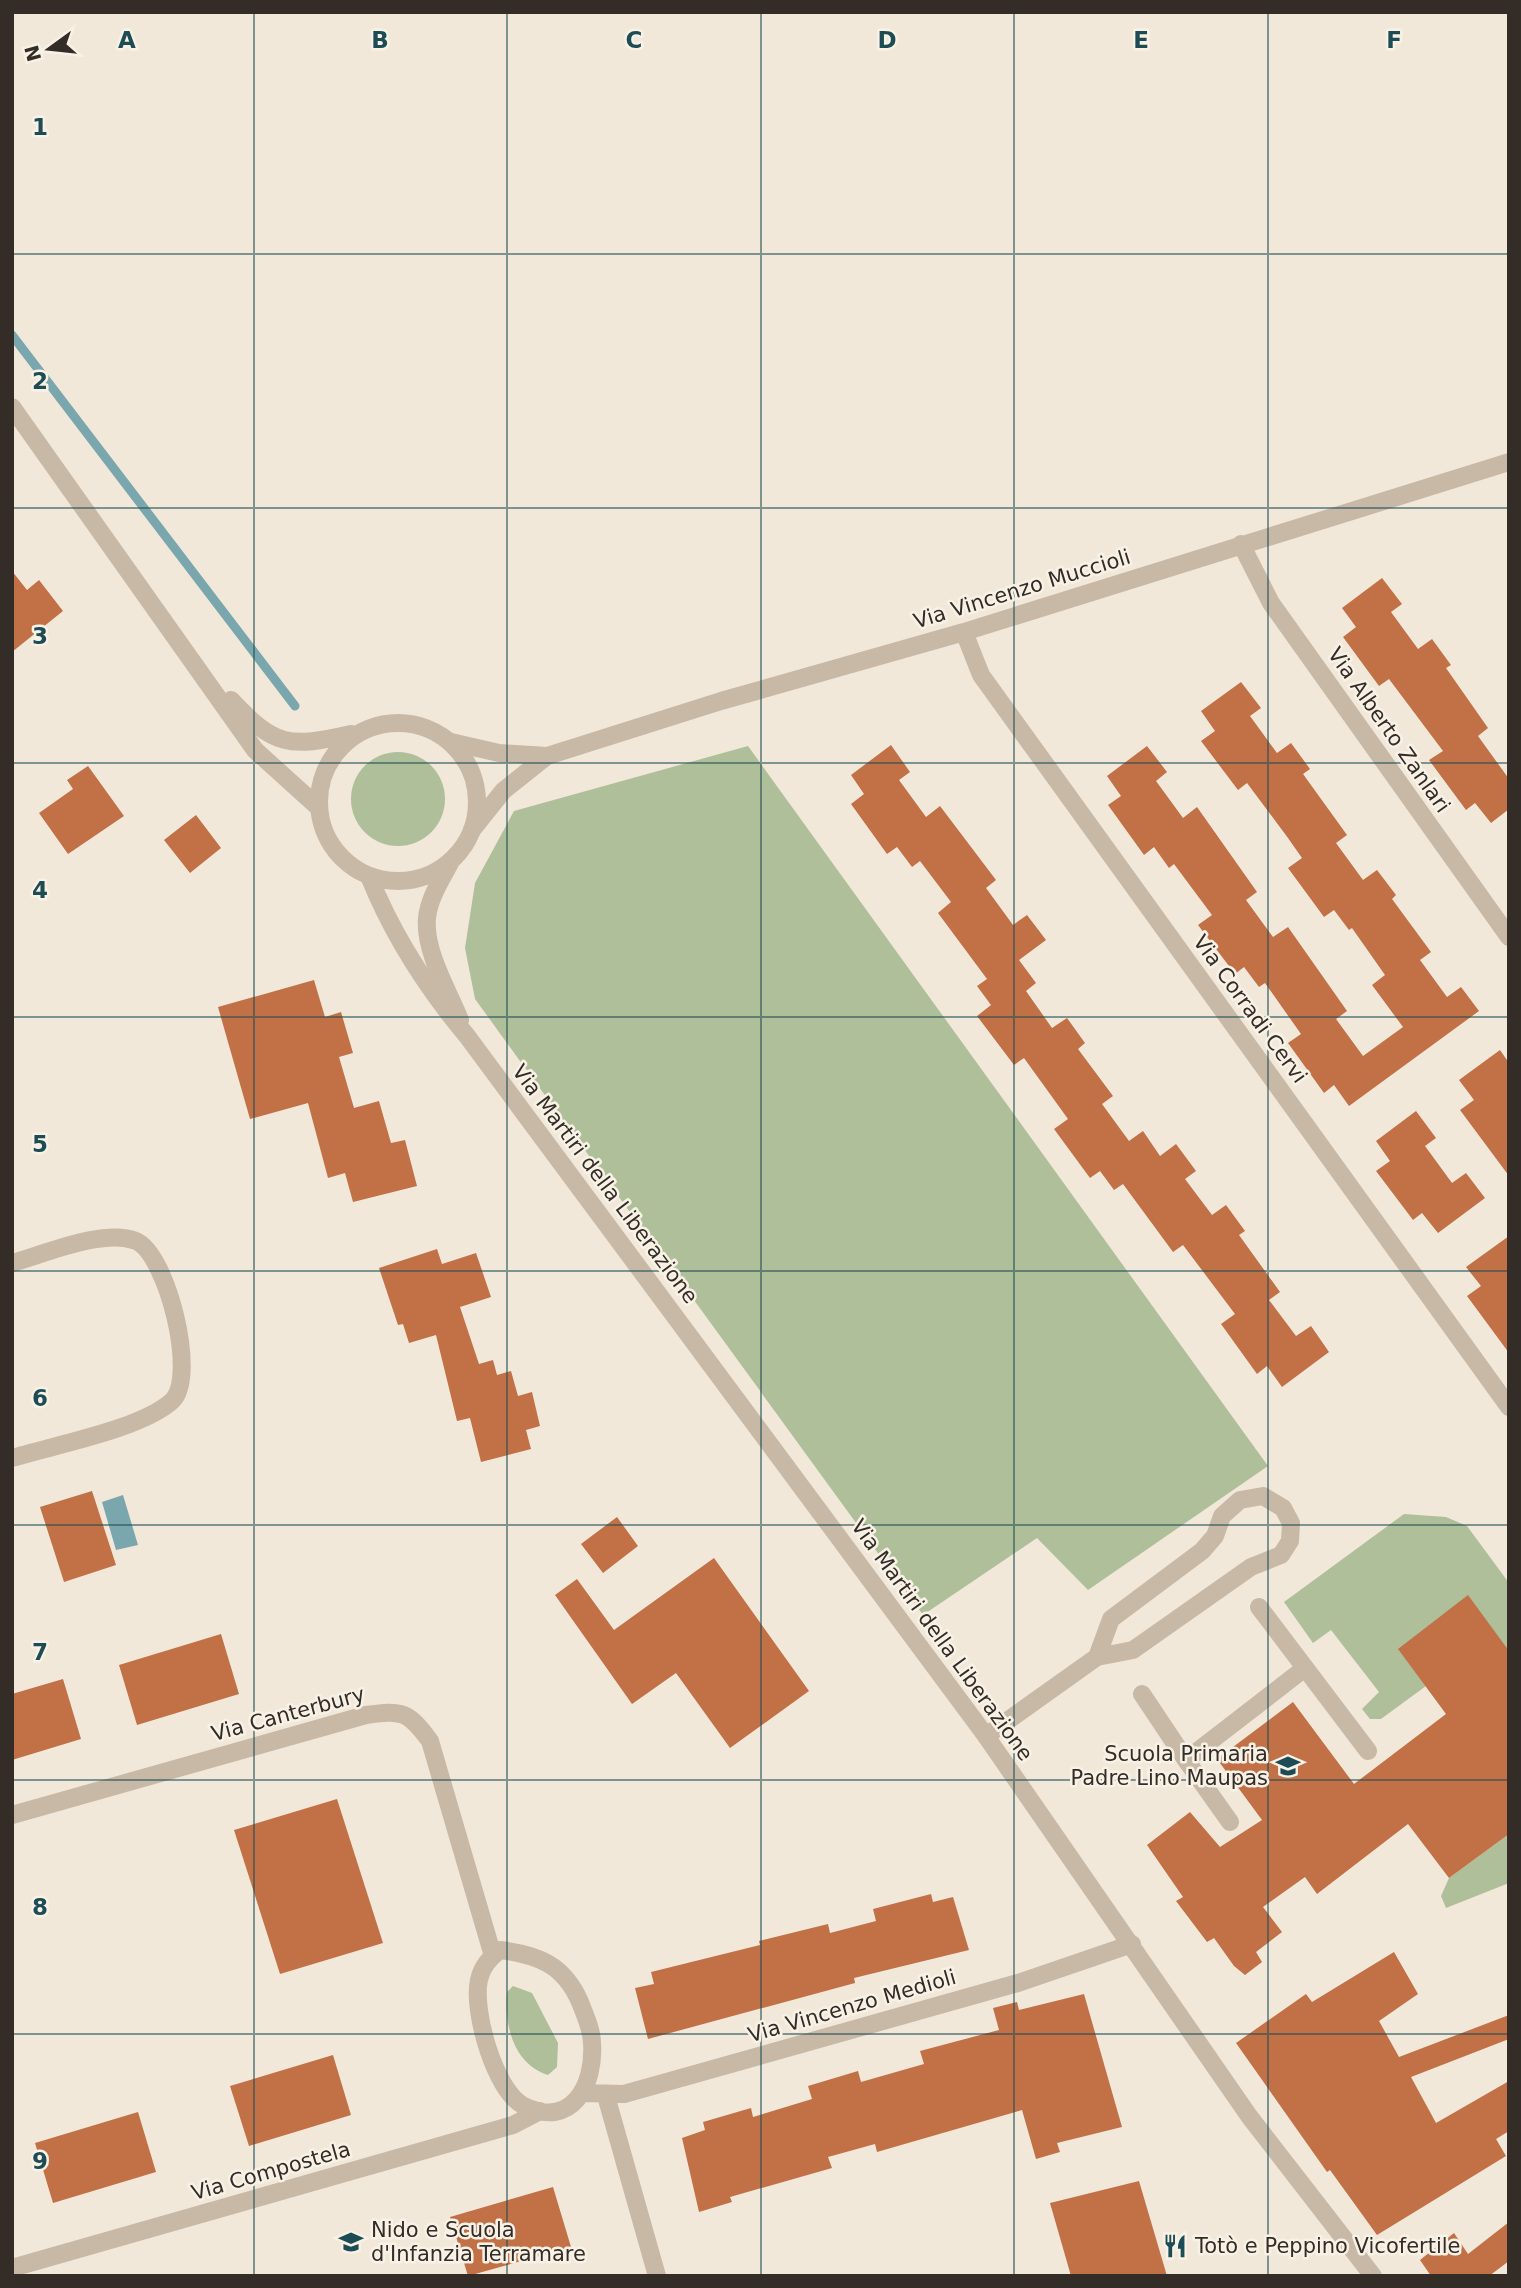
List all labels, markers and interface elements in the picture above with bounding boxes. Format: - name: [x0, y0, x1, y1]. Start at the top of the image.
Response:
- north arrow: [14, 14, 84, 84]
- text: A: [118, 27, 136, 53]
- text: B: [371, 27, 389, 53]
- text: C: [626, 27, 642, 53]
- text: D: [877, 27, 897, 53]
- text: E: [1133, 27, 1149, 53]
- text: F: [1386, 27, 1402, 53]
- text: N: [20, 43, 45, 64]
- text: 1: [32, 114, 48, 140]
- text: 2: [32, 368, 48, 394]
- street label: Via Vincenzo Muccioli: [911, 545, 1133, 633]
- text: 3: [32, 623, 48, 649]
- street label: Via Alberto Zanlari: [1323, 643, 1455, 817]
- text: 4: [32, 877, 48, 903]
- street label: Via Corradi Cervi: [1188, 930, 1312, 1088]
- street label: Via Martiri della Liberazione: [507, 1060, 703, 1308]
- text: 5: [32, 1131, 48, 1157]
- text: 6: [32, 1385, 48, 1411]
- street label: Via Martiri della Liberazione: [846, 1515, 1038, 1765]
- text: 7: [32, 1639, 48, 1665]
- street label: Via Canterbury: [209, 1682, 367, 1746]
- place label: Scuola Primaria Padre Lino Maupas: [1071, 1742, 1268, 1790]
- school or university icon: Scuola Primaria Padre Lino Maupas: [1274, 1752, 1302, 1780]
- text: 8: [32, 1894, 48, 1920]
- street label: Via Vincenzo Medioli: [745, 1965, 959, 2047]
- street label: Via Compostela: [189, 2137, 353, 2205]
- text: 9: [32, 2148, 48, 2174]
- place label: Nido e Scuola d'Infanzia Terramare: [371, 2218, 586, 2266]
- school or university icon: Nido e Scuola d'Infanzia Terramare: [337, 2228, 365, 2256]
- restaurant icon: Totò e Peppino Vicofertile: [1161, 2232, 1189, 2260]
- place label: Totò e Peppino Vicofertile: [1194, 2234, 1461, 2258]

